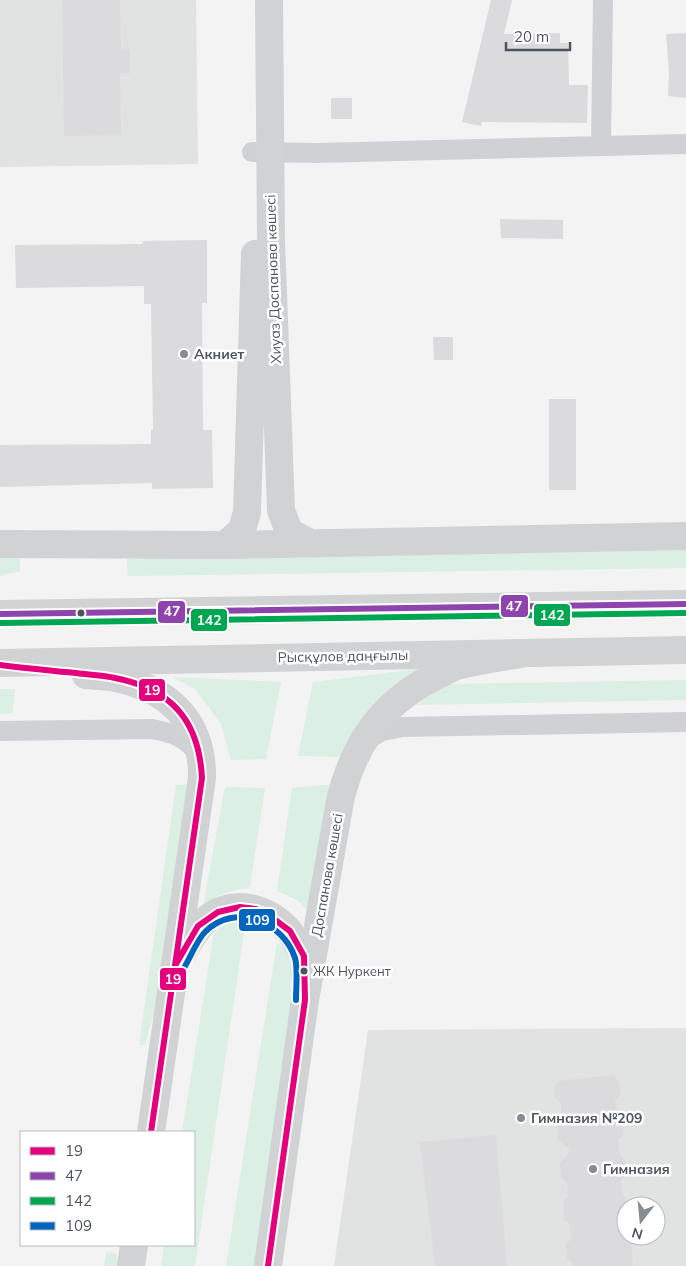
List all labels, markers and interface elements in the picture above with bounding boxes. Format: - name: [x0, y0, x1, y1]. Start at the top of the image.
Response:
- scale bar: [506, 20, 570, 52]
- text: 20 m: [514, 27, 549, 46]
- street label: Хиуаз Доспанова көшесі: [261, 194, 285, 364]
- place label: Акниет: [194, 345, 245, 363]
- marker: Акниет: [178, 348, 190, 360]
- line badge: 47: [500, 594, 529, 618]
- text: 47: [506, 597, 522, 615]
- line badge: 47: [157, 600, 186, 624]
- text: 47: [164, 602, 180, 620]
- line badge: 142: [533, 603, 571, 627]
- text: 142: [539, 606, 565, 624]
- unlabelled marker: [76, 608, 86, 618]
- line badge: 142: [190, 608, 228, 632]
- text: 142: [196, 611, 222, 629]
- street label: Рысқұлов даңғылы: [278, 646, 408, 666]
- line badge: 19: [138, 678, 166, 702]
- text: 19: [144, 681, 160, 699]
- street label: Доспанова көшесі: [307, 812, 347, 938]
- line badge: 109: [238, 908, 276, 932]
- text: 109: [244, 911, 270, 929]
- place label: ЖК Нуркент: [313, 963, 391, 979]
- marker: ЖК Нуркент: [299, 966, 309, 976]
- line badge: 19: [159, 967, 187, 991]
- text: 19: [165, 970, 181, 988]
- place label: Гимназия №209: [531, 1109, 642, 1127]
- marker: Гимназия №209: [515, 1112, 527, 1124]
- legend: [20, 1131, 195, 1246]
- text: 19: [65, 1141, 83, 1160]
- place label: Гимназия: [603, 1160, 670, 1178]
- marker: Гимназия: [587, 1163, 599, 1175]
- text: 47: [65, 1166, 83, 1185]
- text: 142: [65, 1191, 92, 1210]
- north arrow: [616, 1196, 666, 1246]
- text: 109: [65, 1216, 92, 1235]
- text: N: [630, 1223, 645, 1244]

